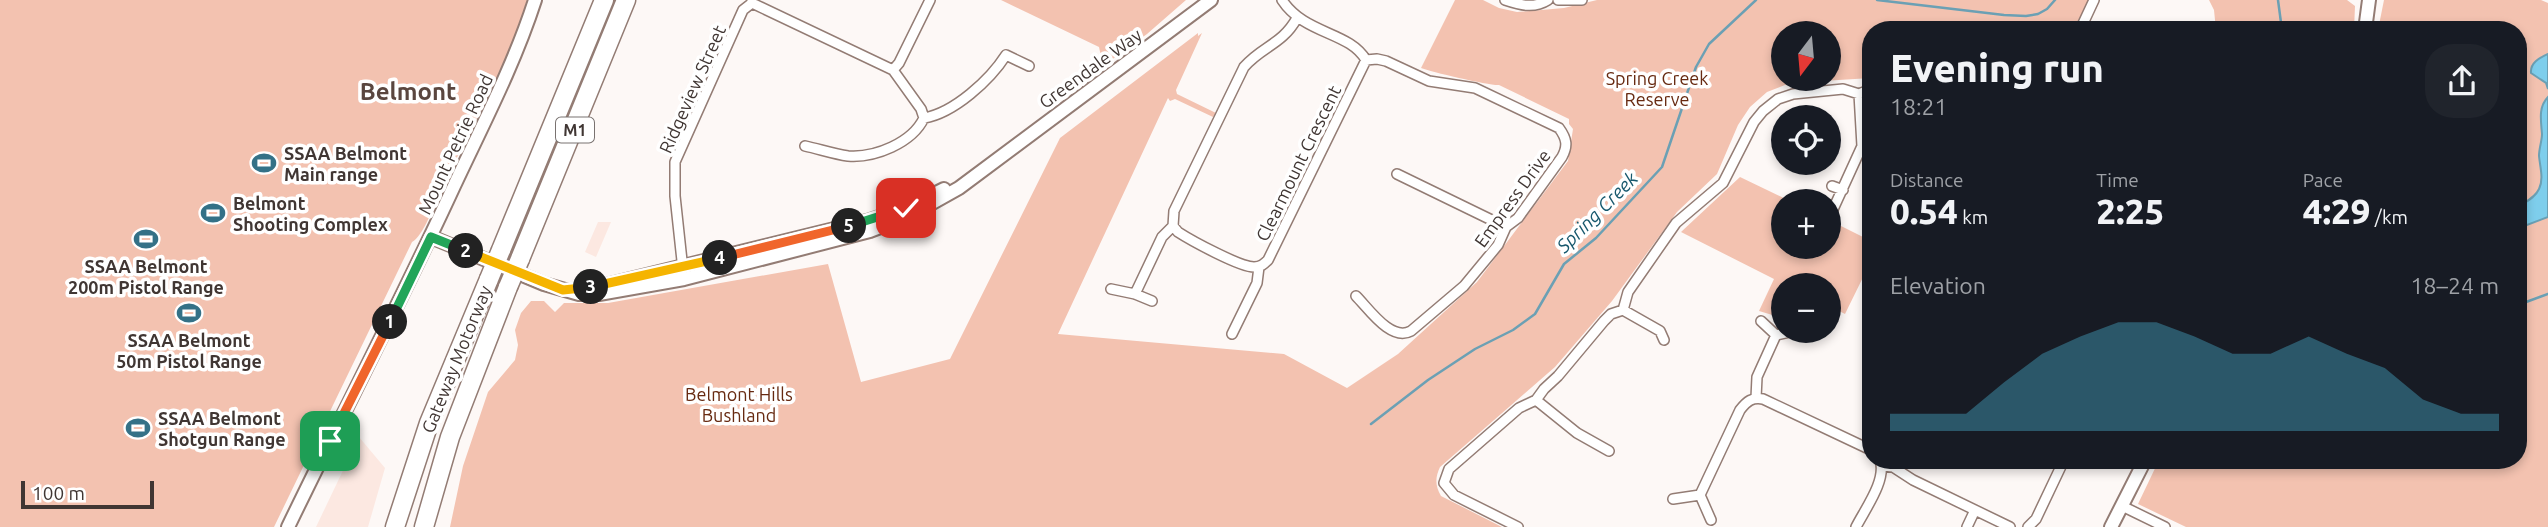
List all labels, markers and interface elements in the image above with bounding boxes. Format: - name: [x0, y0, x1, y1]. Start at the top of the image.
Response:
- north arrow: [1771, 21, 1841, 91]
- map controls: [1771, 21, 1841, 343]
- street label: Ridgeview Street: [655, 22, 729, 156]
- street label: Greendale Way: [1035, 24, 1145, 112]
- button: share: [2425, 44, 2499, 118]
- text: Evening run: [1890, 47, 2104, 89]
- park label: Spring Creek Reserve: [1606, 68, 1708, 109]
- street label: Mount Petrie Road: [414, 71, 496, 217]
- district label: Belmont: [360, 78, 456, 105]
- street label: Clearmount Crescent: [1252, 82, 1344, 244]
- text: 18:21: [1890, 94, 1948, 119]
- button: locate: [1771, 105, 1841, 175]
- road number: M1: [556, 118, 594, 142]
- place label: SSAA Belmont Main range: [284, 143, 407, 184]
- street label: Empress Drive: [1470, 146, 1554, 250]
- sports icon: SSAA Belmont Main range: [250, 149, 278, 177]
- water label: Spring Creek: [1551, 167, 1642, 258]
- text: Distance: [1890, 169, 1964, 191]
- text: Time: [2096, 169, 2139, 191]
- text: Pace: [2303, 169, 2343, 191]
- pin: [876, 178, 936, 238]
- icon: check: [887, 189, 925, 227]
- button: +: [1771, 189, 1841, 259]
- text: 0.54: [1890, 191, 1958, 231]
- text: 2:25: [2096, 191, 2164, 231]
- text: 4:29: [2303, 191, 2371, 231]
- place label: Belmont Shooting Complex: [233, 193, 388, 234]
- sports icon: Belmont Shooting Complex: [199, 199, 227, 227]
- text: km: [1958, 206, 1988, 228]
- text: /km: [2371, 206, 2408, 228]
- pin: 5: [832, 208, 866, 244]
- text: 5: [843, 214, 854, 236]
- sports icon: SSAA Belmont 200m Pistol Range: [132, 225, 160, 253]
- pin: 2: [448, 233, 484, 268]
- text: 2: [460, 239, 471, 261]
- pin: 4: [702, 240, 738, 276]
- text: 4: [714, 246, 725, 268]
- place label: SSAA Belmont 200m Pistol Range: [68, 256, 224, 297]
- pin: 3: [574, 270, 608, 304]
- button: −: [1771, 273, 1841, 343]
- text: Elevation: [1890, 273, 1986, 298]
- text: 18–24 m: [2411, 273, 2499, 298]
- text: 3: [585, 275, 596, 297]
- street label: Gateway Motorway: [417, 282, 495, 436]
- sports icon: SSAA Belmont 50m Pistol Range: [175, 299, 203, 327]
- pin: 1: [372, 304, 408, 340]
- text: 1: [384, 310, 395, 332]
- place label: SSAA Belmont 50m Pistol Range: [116, 330, 262, 371]
- park label: Belmont Hills Bushland: [685, 384, 793, 425]
- place label: SSAA Belmont Shotgun Range: [158, 408, 286, 449]
- pin: [300, 411, 360, 471]
- sports icon: SSAA Belmont Shotgun Range: [124, 414, 152, 442]
- icon: arrive: [311, 422, 349, 460]
- scale bar: [21, 478, 154, 510]
- text: 100 m: [32, 482, 85, 504]

